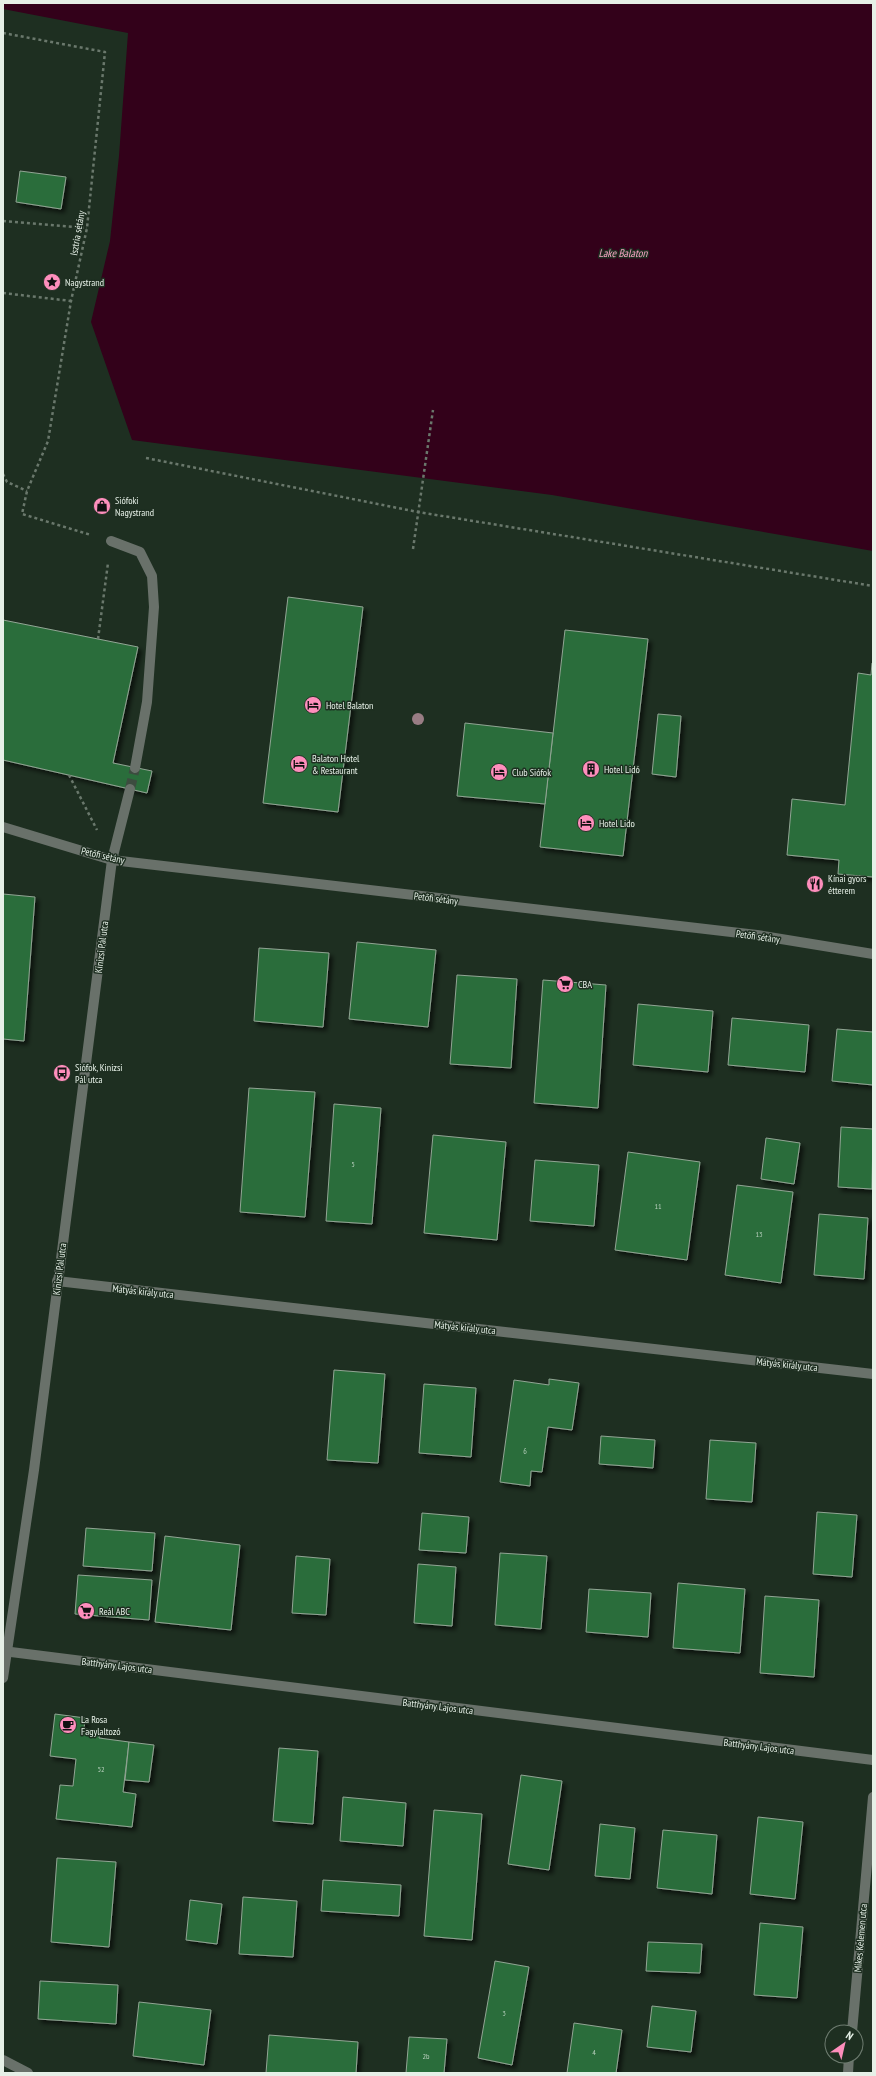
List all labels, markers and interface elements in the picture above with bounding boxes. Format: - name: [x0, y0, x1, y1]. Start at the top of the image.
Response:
- street label: Isztria sétány: [67, 209, 88, 257]
- water label: Lake Balaton: [599, 246, 649, 260]
- place icon: Nagystrand: [42, 272, 62, 292]
- place label: Nagystrand: [65, 276, 104, 289]
- place label: Siófoki Nagystrand: [115, 494, 154, 519]
- shop icon: Siófoki Nagystrand: [92, 496, 112, 516]
- hotel icon: Hotel Balaton: [303, 695, 323, 715]
- place label: Hotel Balaton: [326, 699, 373, 712]
- place label: Balaton Hotel & Restaurant: [312, 752, 360, 777]
- hotel icon: Balaton Hotel & Restaurant: [289, 754, 309, 774]
- building icon: Hotel Lidó: [581, 759, 601, 779]
- hotel icon: Club Siófok: [489, 762, 509, 782]
- place label: Hotel Lidó: [604, 763, 640, 776]
- place label: Club Siófok: [512, 766, 551, 779]
- hotel icon: Hotel Lido: [576, 813, 596, 833]
- place label: Hotel Lido: [599, 817, 635, 830]
- street label: Petőfi sétány: [80, 844, 126, 867]
- place label: Kínai gyors étterem: [828, 872, 867, 897]
- restaurant icon: Kínai gyors étterem: [805, 874, 825, 894]
- street label: Petőfi sétány: [413, 889, 459, 908]
- street label: Kinizsi Pál utca: [92, 920, 111, 974]
- street label: Petőfi sétány: [735, 927, 781, 946]
- supermarket icon: CBA: [555, 974, 575, 994]
- place label: CBA: [578, 978, 592, 991]
- place label: Siófok, Kinizsi Pál utca: [75, 1061, 123, 1086]
- bus stop icon: Siófok, Kinizsi Pál utca: [52, 1063, 72, 1083]
- house number: 5: [351, 1159, 355, 1169]
- house number: 11: [654, 1201, 662, 1211]
- house number: 13: [755, 1229, 763, 1239]
- street label: Kinizsi Pál utca: [50, 1242, 69, 1296]
- street label: Mátyás király utca: [112, 1282, 174, 1301]
- street label: Mátyás király utca: [434, 1318, 496, 1337]
- street label: Mátyás király utca: [756, 1355, 818, 1374]
- house number: 6: [523, 1446, 527, 1456]
- supermarket icon: Reál ABC: [76, 1601, 96, 1621]
- place label: Reál ABC: [99, 1605, 130, 1618]
- street label: Batthyány Lajos utca: [81, 1655, 153, 1676]
- street label: Batthyány Lajos utca: [402, 1696, 474, 1717]
- place label: La Rosa Fagylaltozó: [81, 1713, 121, 1738]
- cafe icon: La Rosa Fagylaltozó: [58, 1715, 78, 1735]
- street label: Batthyány Lajos utca: [723, 1736, 795, 1757]
- house number: 52: [97, 1764, 105, 1774]
- street label: Mikes Kelemen utca: [851, 1903, 870, 1973]
- house number: 3: [502, 2008, 506, 2018]
- north arrow: [824, 2024, 864, 2064]
- text: N: [843, 2028, 856, 2043]
- house number: 4: [592, 2047, 596, 2057]
- house number: 2b: [422, 2051, 430, 2061]

